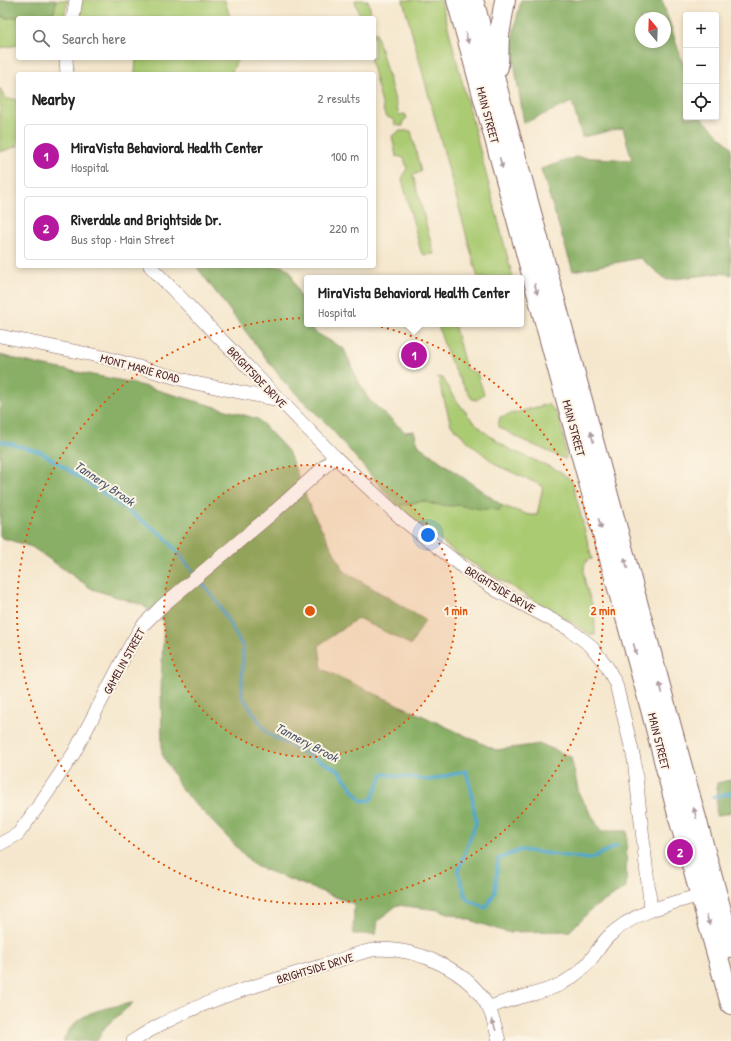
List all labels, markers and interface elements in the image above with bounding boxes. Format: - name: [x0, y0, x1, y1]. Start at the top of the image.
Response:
- north arrow: [635, 12, 671, 48]
- map controls: [683, 12, 719, 120]
- button: +: [683, 12, 719, 48]
- search box: [16, 16, 376, 60]
- icon: search: [30, 27, 52, 49]
- text: Search here: [62, 28, 126, 49]
- one-way arrow: [464, 32, 470, 44]
- button: −: [683, 48, 719, 84]
- button: locate: [683, 84, 719, 120]
- street label: MAIN STREET: [472, 85, 504, 145]
- text: Nearby: [32, 87, 75, 110]
- text: 2 results: [318, 89, 360, 107]
- text: MiraVista Behavioral Health Center: [71, 137, 263, 158]
- text: 1: [44, 147, 48, 165]
- text: 100 m: [331, 147, 359, 165]
- one-way arrow: [498, 157, 504, 169]
- text: Hospital: [71, 158, 109, 176]
- text: Riverdale and Brightside Dr.: [71, 209, 221, 230]
- text: 2: [43, 219, 49, 237]
- text: 220 m: [329, 219, 359, 237]
- text: Bus stop · Main Street: [71, 230, 175, 248]
- popup: [304, 275, 524, 327]
- text: MiraVista Behavioral Health Center: [318, 282, 510, 303]
- one-way arrow: [533, 282, 539, 295]
- text: Hospital: [318, 303, 356, 321]
- pin: 1: [401, 340, 427, 370]
- street label: BRIGHTSIDE DRIVE: [223, 343, 291, 412]
- street label: MONT MARIE ROAD: [98, 349, 182, 387]
- street label: MAIN STREET: [558, 398, 590, 458]
- one-way arrow: [589, 431, 595, 443]
- water label: Tannery Brook: [71, 456, 140, 511]
- one-way arrow: [597, 518, 603, 530]
- your location: [418, 525, 438, 545]
- one-way arrow: [623, 556, 629, 568]
- street label: BRIGHTSIDE DRIVE: [462, 561, 539, 617]
- text: 1 min: [444, 602, 468, 619]
- text: 2 min: [591, 602, 616, 619]
- centre of rings: [303, 604, 317, 618]
- street label: GAMELIN STREET: [99, 625, 149, 697]
- one-way arrow: [632, 643, 638, 656]
- one-way arrow: [658, 682, 664, 694]
- street label: MAIN STREET: [644, 711, 674, 771]
- water label: Tannery Brook: [272, 718, 343, 767]
- one-way arrow: [692, 807, 698, 819]
- pin: 2: [667, 837, 693, 867]
- one-way arrow: [705, 915, 711, 927]
- street label: BRIGHTSIDE DRIVE: [275, 948, 356, 988]
- one-way arrow: [491, 1018, 497, 1030]

